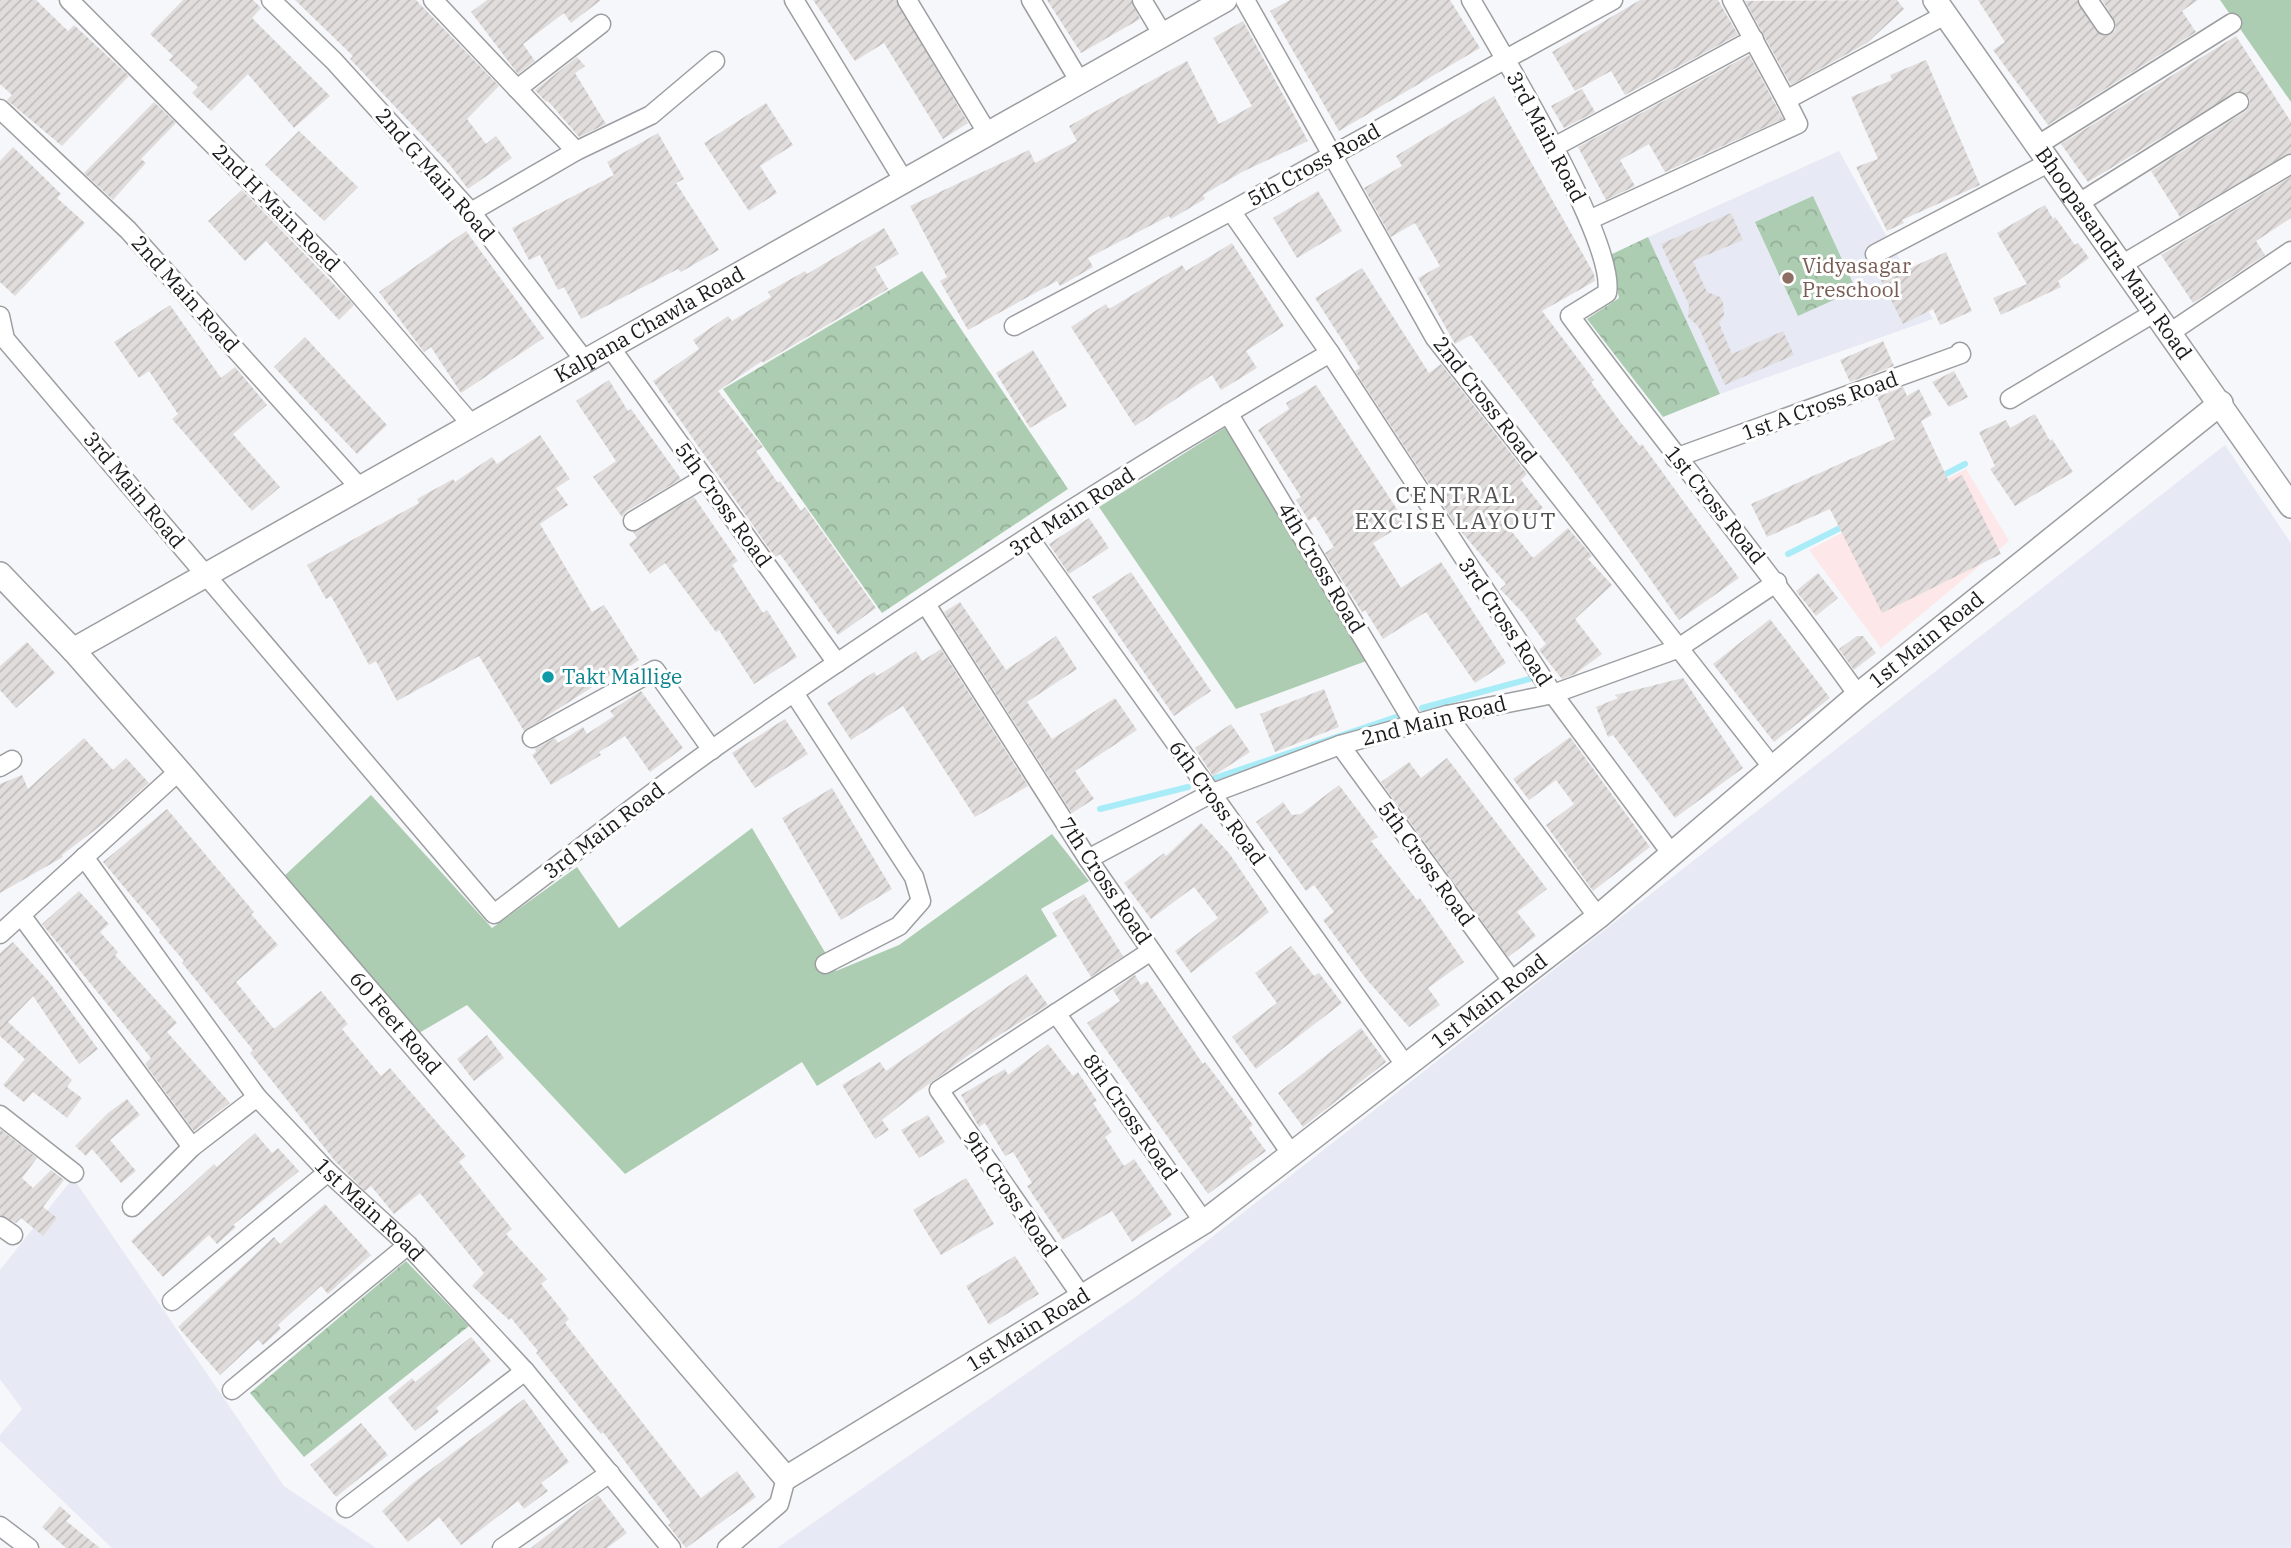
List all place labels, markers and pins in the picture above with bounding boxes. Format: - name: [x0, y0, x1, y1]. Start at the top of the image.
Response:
- place label: Vidyasagar Preschool: [1802, 251, 1912, 303]
- marker: Vidyasagar Preschool: [1780, 270, 1796, 286]
- place label: Takt Mallige: [562, 662, 682, 690]
- marker: Takt Mallige: [540, 669, 556, 685]

